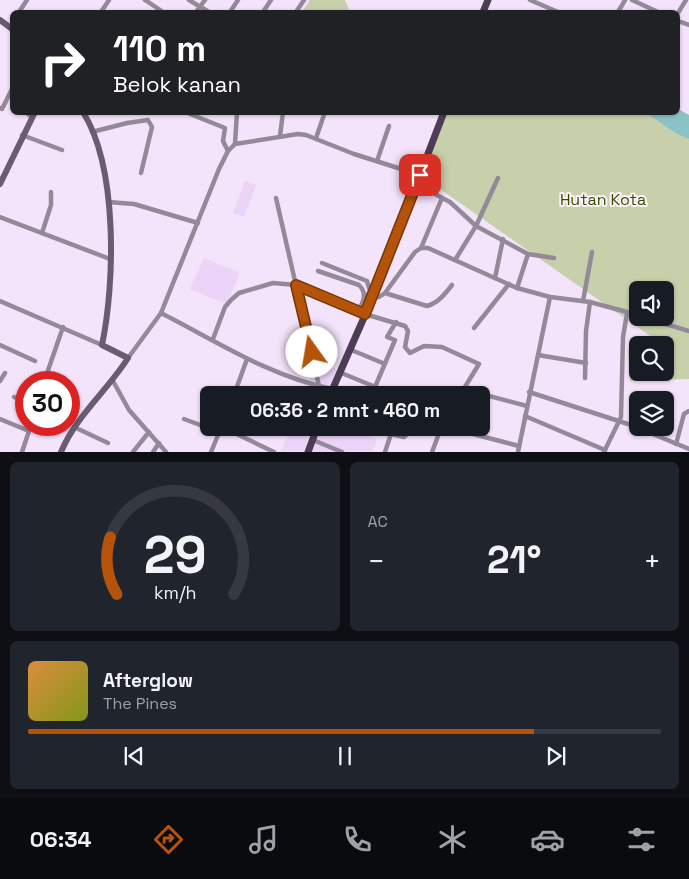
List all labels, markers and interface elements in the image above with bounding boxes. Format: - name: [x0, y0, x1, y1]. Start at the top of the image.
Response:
- text: 110 m: [113, 27, 206, 71]
- icon: right: [30, 30, 95, 95]
- text: Belok kanan: [113, 70, 241, 98]
- pin: [399, 154, 441, 196]
- icon: arrive: [406, 161, 434, 189]
- park label: Hutan Kota: [560, 189, 646, 210]
- map controls: [629, 281, 674, 436]
- button: sound: [629, 281, 674, 326]
- position arrow: [285, 325, 337, 377]
- button: search: [629, 336, 674, 381]
- speed limit sign: 30: [15, 371, 80, 436]
- button: layers: [629, 391, 674, 436]
- text: 06:36 · 2 mnt · 460 m: [250, 398, 440, 423]
- text: AC: [368, 511, 388, 532]
- text: 29: [143, 522, 206, 588]
- text: 21°: [487, 536, 542, 584]
- text: −: [368, 543, 385, 579]
- text: +: [644, 543, 661, 579]
- text: km/h: [153, 581, 196, 604]
- text: Afterglow: [103, 668, 193, 693]
- text: The Pines: [103, 693, 177, 714]
- icon: previous: [120, 742, 148, 770]
- icon: pause: [331, 742, 359, 770]
- icon: next: [542, 742, 570, 770]
- icon: directions: [151, 822, 186, 857]
- icon: music: [246, 822, 281, 857]
- icon: phone: [340, 822, 375, 857]
- icon: climate: [435, 822, 470, 857]
- icon: car: [530, 822, 565, 857]
- icon: filters: [624, 822, 659, 857]
- text: 06:34: [30, 825, 92, 853]

